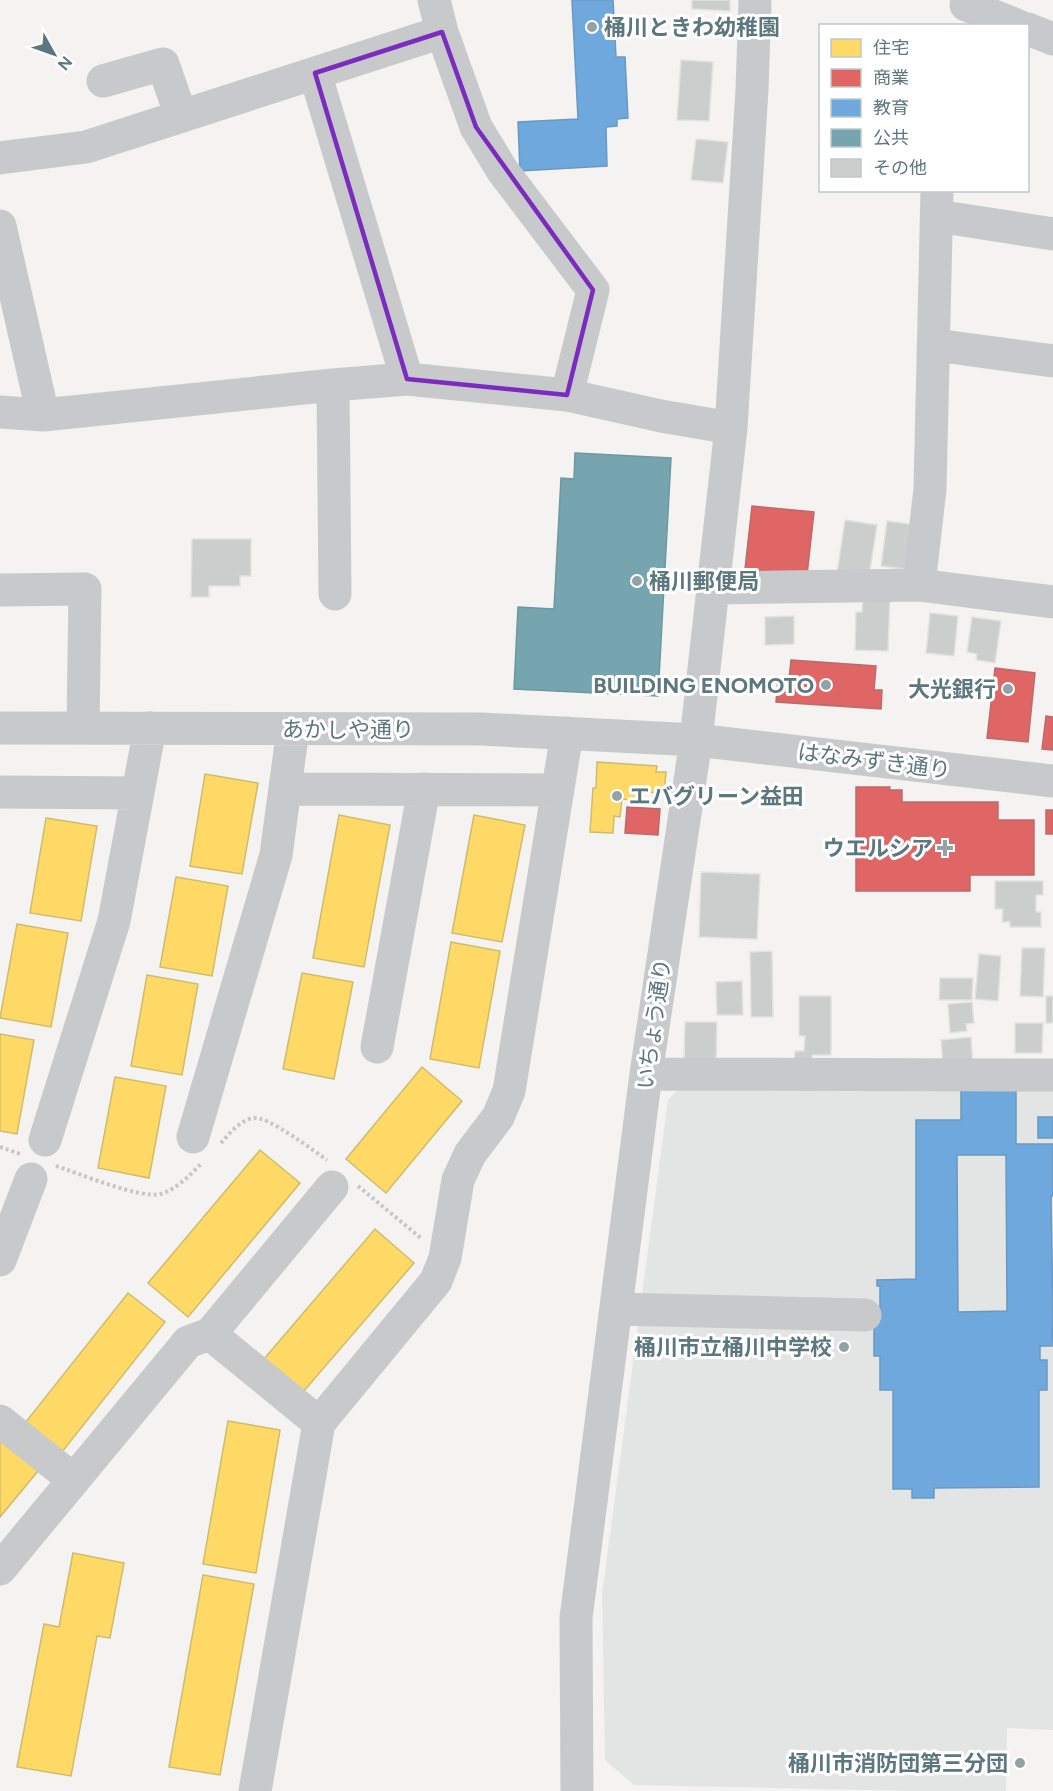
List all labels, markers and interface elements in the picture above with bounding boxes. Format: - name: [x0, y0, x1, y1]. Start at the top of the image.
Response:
- place label: 桶川ときわ幼稚園: [604, 14, 780, 41]
- marker: 桶川ときわ幼稚園: [585, 20, 599, 34]
- north arrow: [24, 24, 84, 84]
- legend: [819, 24, 1029, 192]
- text: 住宅: [873, 37, 909, 59]
- text: N: [54, 52, 76, 74]
- text: 商業: [873, 67, 909, 89]
- text: 教育: [873, 97, 909, 119]
- text: 公共: [873, 127, 909, 149]
- text: その他: [873, 157, 927, 179]
- place label: 桶川郵便局: [649, 568, 759, 595]
- marker: 桶川郵便局: [630, 574, 644, 588]
- place label: BUILDING ENOMOTO: [593, 672, 814, 699]
- place label: 大光銀行: [908, 676, 996, 703]
- marker: BUILDING ENOMOTO: [819, 678, 833, 692]
- marker: 大光銀行: [1001, 682, 1015, 696]
- street label: あかしや通り: [282, 716, 414, 743]
- street label: はなみずき通り: [796, 738, 952, 784]
- place label: エバグリーン益田: [629, 783, 804, 810]
- marker: エバグリーン益田: [610, 789, 624, 803]
- place label: ウエルシア: [823, 835, 933, 862]
- marker: ウエルシア: [938, 841, 952, 855]
- street label: いちょう通り: [631, 957, 677, 1091]
- place label: 桶川市立桶川中学校: [634, 1334, 832, 1361]
- marker: 桶川市立桶川中学校: [837, 1340, 851, 1354]
- place label: 桶川市消防団第三分団: [788, 1750, 1008, 1777]
- marker: 桶川市消防団第三分団: [1013, 1756, 1027, 1770]

